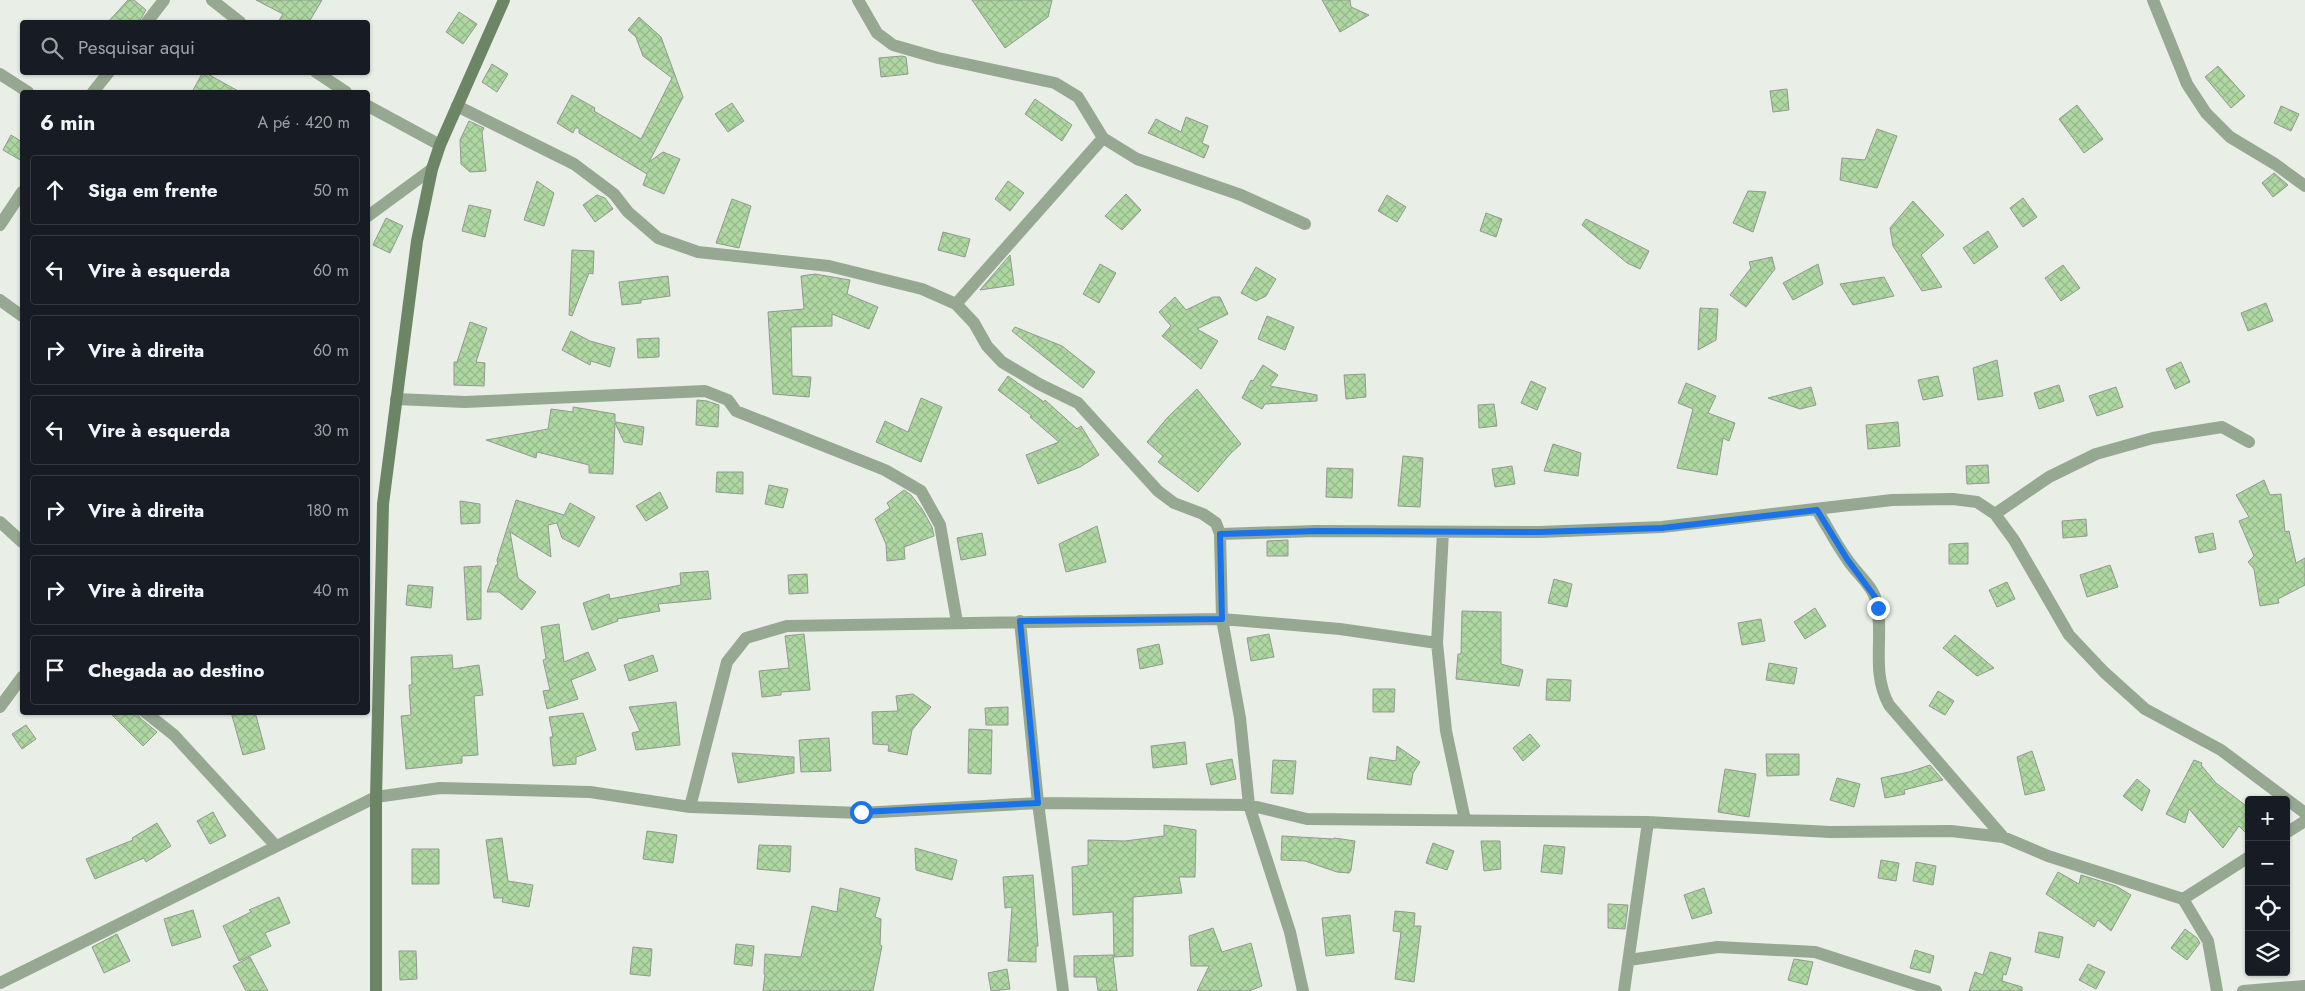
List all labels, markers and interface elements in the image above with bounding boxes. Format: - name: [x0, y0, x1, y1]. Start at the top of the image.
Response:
- search box: [20, 20, 370, 75]
- icon: search: [38, 34, 66, 62]
- text: Pesquisar aqui: [78, 34, 195, 61]
- text: 6 min: [40, 108, 95, 138]
- text: A pé · 420 m: [258, 111, 350, 134]
- icon: ahead: [41, 176, 69, 204]
- text: Siga em frente: [88, 177, 218, 204]
- text: 50 m: [313, 179, 349, 202]
- icon: left: [41, 256, 69, 284]
- text: Vire à esquerda: [88, 257, 230, 284]
- text: 60 m: [313, 259, 349, 282]
- icon: right: [41, 336, 69, 364]
- text: Vire à direita: [88, 337, 204, 364]
- text: 60 m: [313, 339, 349, 362]
- icon: left: [41, 416, 69, 444]
- text: Vire à esquerda: [88, 417, 230, 444]
- text: 30 m: [313, 419, 349, 442]
- icon: right: [41, 496, 69, 524]
- text: Vire à direita: [88, 497, 204, 524]
- text: 180 m: [306, 499, 349, 522]
- icon: right: [41, 576, 69, 604]
- text: Vire à direita: [88, 577, 204, 604]
- text: 40 m: [313, 579, 349, 602]
- route end: [1867, 597, 1890, 620]
- icon: arrive: [41, 656, 69, 684]
- text: Chegada ao destino: [88, 657, 264, 684]
- map controls: [2245, 796, 2290, 976]
- button: +: [2245, 796, 2290, 841]
- route start: [850, 801, 873, 824]
- button: −: [2245, 841, 2290, 886]
- button: locate: [2245, 886, 2290, 931]
- button: layers: [2245, 931, 2290, 976]

